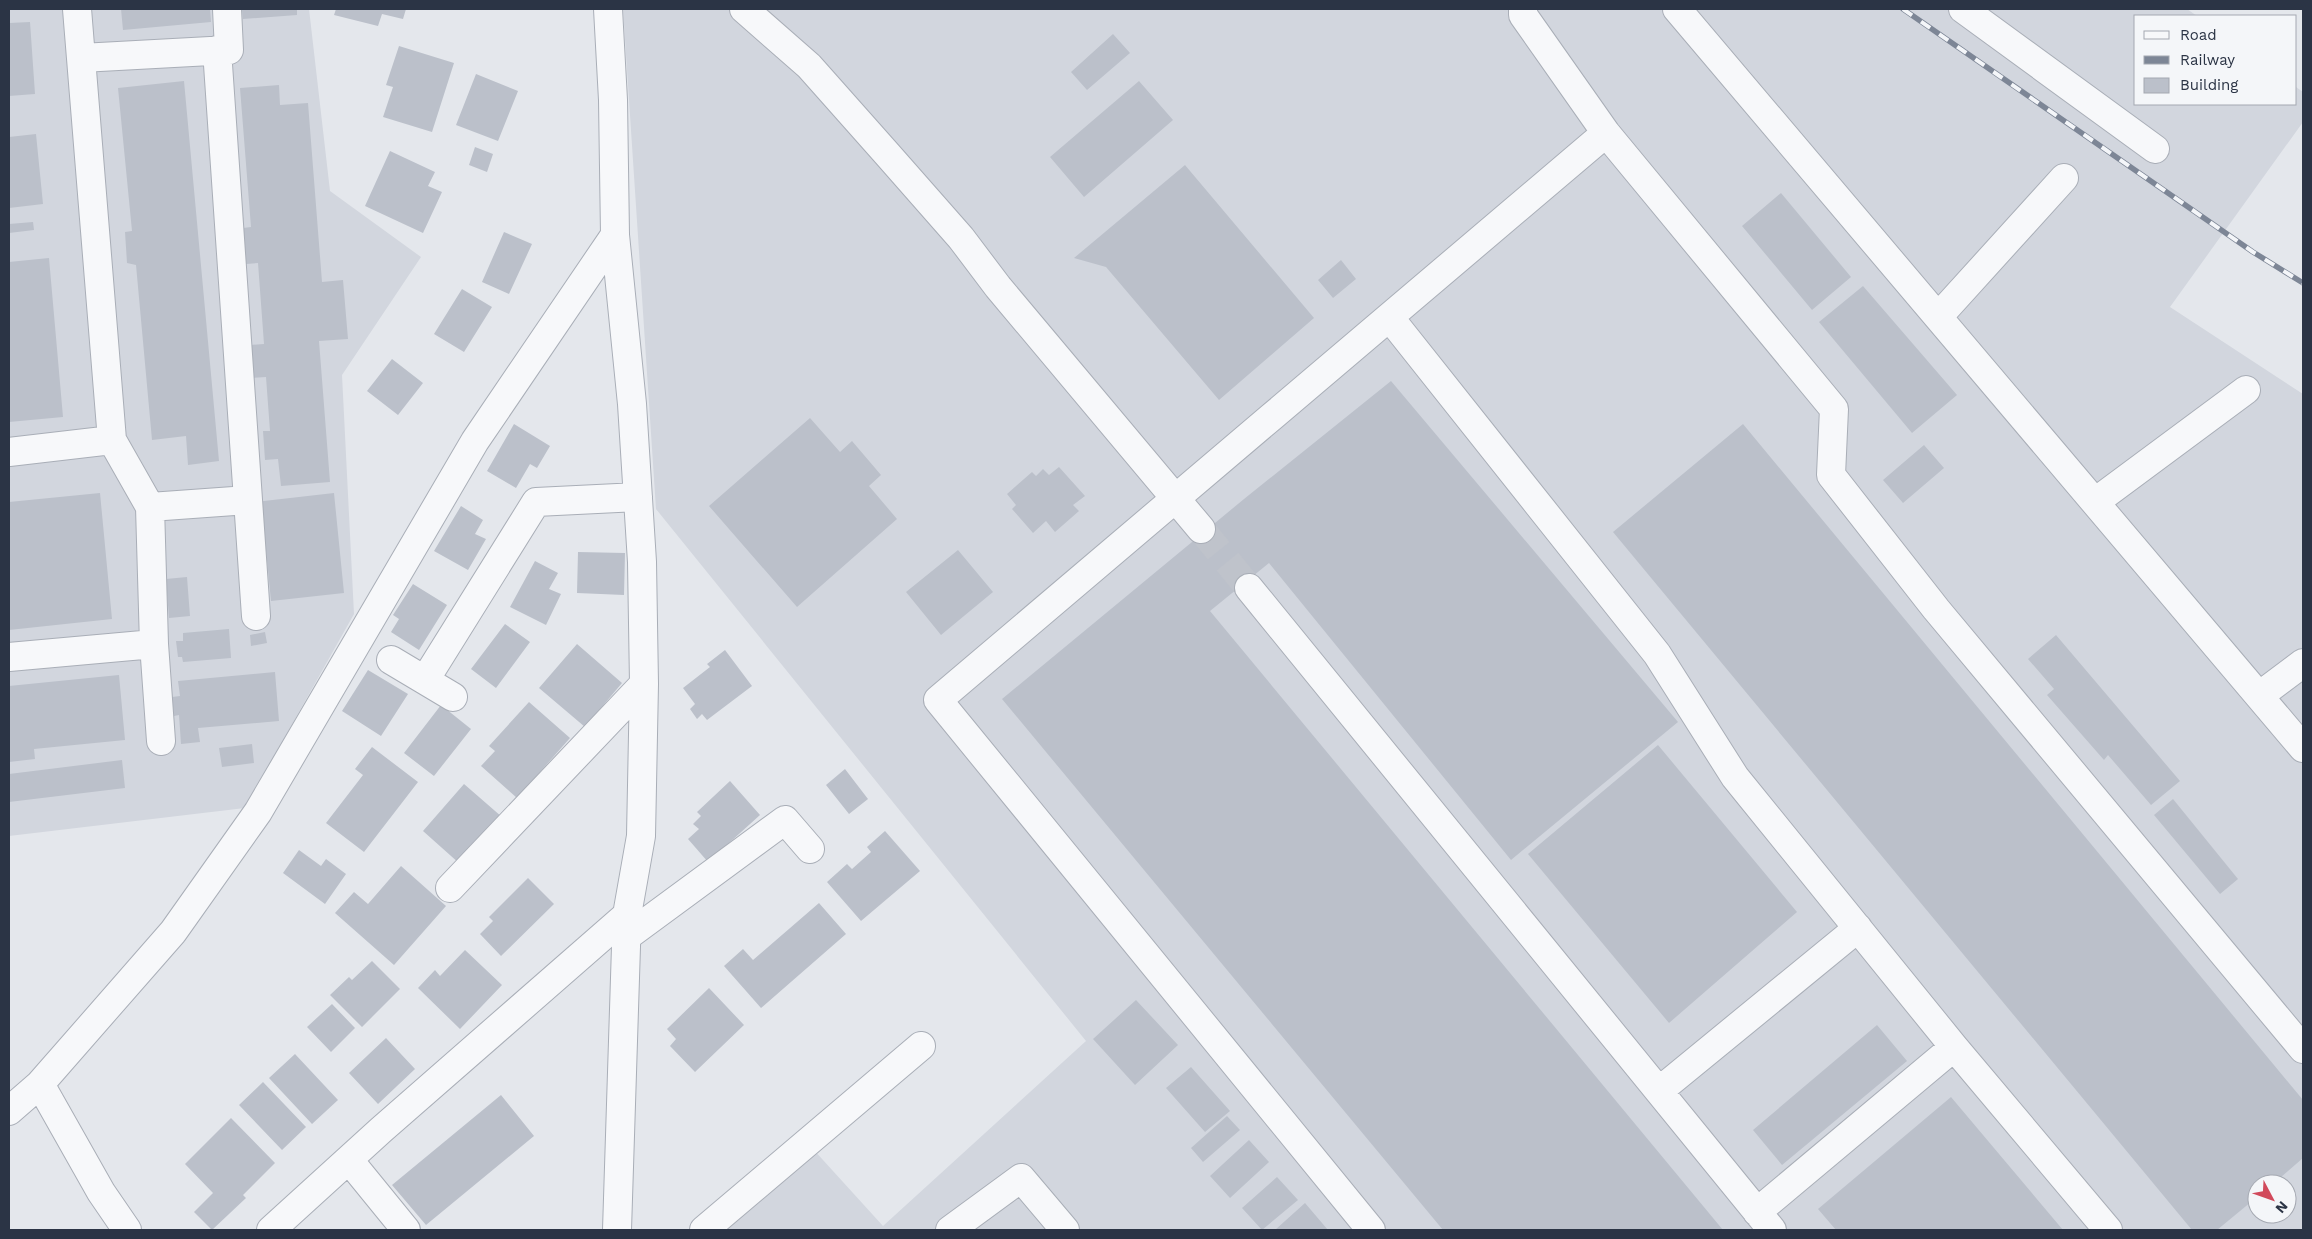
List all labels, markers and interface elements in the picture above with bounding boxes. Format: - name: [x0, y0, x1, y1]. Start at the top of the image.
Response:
- legend: [2134, 15, 2297, 105]
- text: Road: [2180, 26, 2217, 44]
- text: Railway: [2180, 51, 2235, 69]
- text: Building: [2180, 76, 2238, 94]
- north arrow: [2247, 1174, 2297, 1224]
- text: N: [2272, 1198, 2291, 1217]

